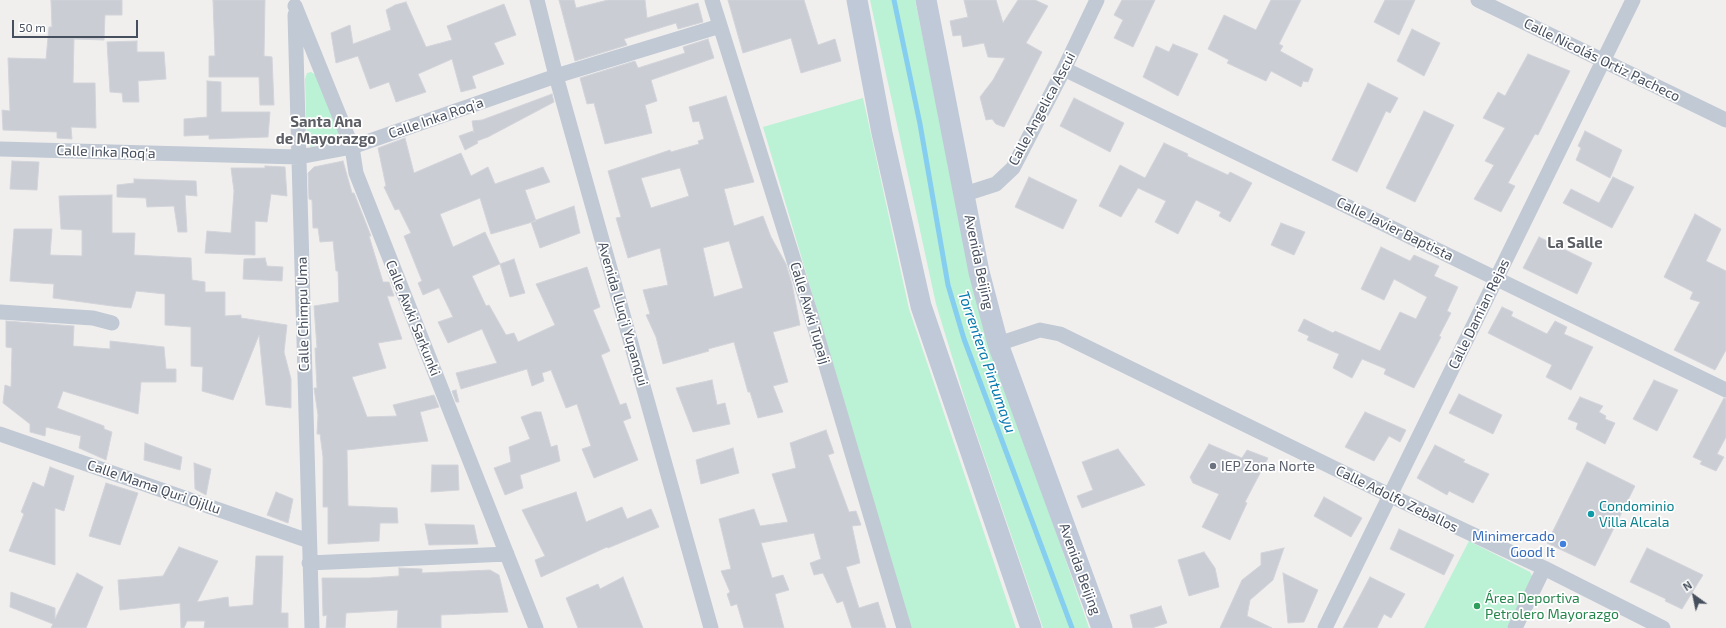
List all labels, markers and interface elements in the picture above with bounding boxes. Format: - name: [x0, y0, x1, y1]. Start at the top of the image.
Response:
- scale bar: [14, 12, 140, 38]
- street label: Calle Nicolás Ortiz Pacheco: [1521, 15, 1683, 105]
- text: 50 m: [19, 20, 46, 34]
- street label: Calle Angelica Ascui: [1005, 49, 1079, 169]
- street label: Calle Inka Roq'a: [386, 94, 486, 142]
- district label: Santa Ana de Mayorazgo: [276, 113, 376, 148]
- street label: Calle Inka Roq'a: [56, 142, 156, 162]
- street label: Calle Javier Baptista: [1334, 193, 1456, 265]
- street label: Avenida Beijing: [961, 213, 997, 311]
- district label: La Salle: [1547, 234, 1603, 252]
- street label: Avenida Lluq'i Yupanqui: [594, 240, 652, 388]
- street label: Calle Chimpu Uma: [294, 256, 312, 372]
- street label: Calle Damian Rejas: [1445, 256, 1513, 372]
- street label: Calle Awki Sarkunki: [382, 258, 444, 378]
- street label: Calle Awki Tupajj: [786, 260, 834, 366]
- water label: Torrentera Pintumayu: [954, 289, 1020, 435]
- street label: Calle Mama Quri Ojjllu: [85, 456, 223, 518]
- place label: IEP Zona Norte: [1221, 458, 1315, 474]
- marker: IEP Zona Norte: [1208, 461, 1218, 471]
- street label: Calle Adolfo Zeballos: [1333, 462, 1461, 536]
- place label: Condominio Villa Alcala: [1599, 498, 1674, 530]
- marker: Condominio Villa Alcala: [1586, 509, 1596, 519]
- street label: Avenida Beijing: [1056, 521, 1104, 617]
- place label: Minimercado Good It: [1472, 528, 1555, 560]
- marker: Minimercado Good It: [1558, 539, 1568, 549]
- north arrow: [1674, 576, 1714, 616]
- text: N: [1680, 578, 1694, 593]
- place label: Área Deportiva Petrolero Mayorazgo: [1485, 590, 1619, 622]
- marker: Área Deportiva Petrolero Mayorazgo: [1472, 601, 1482, 611]

